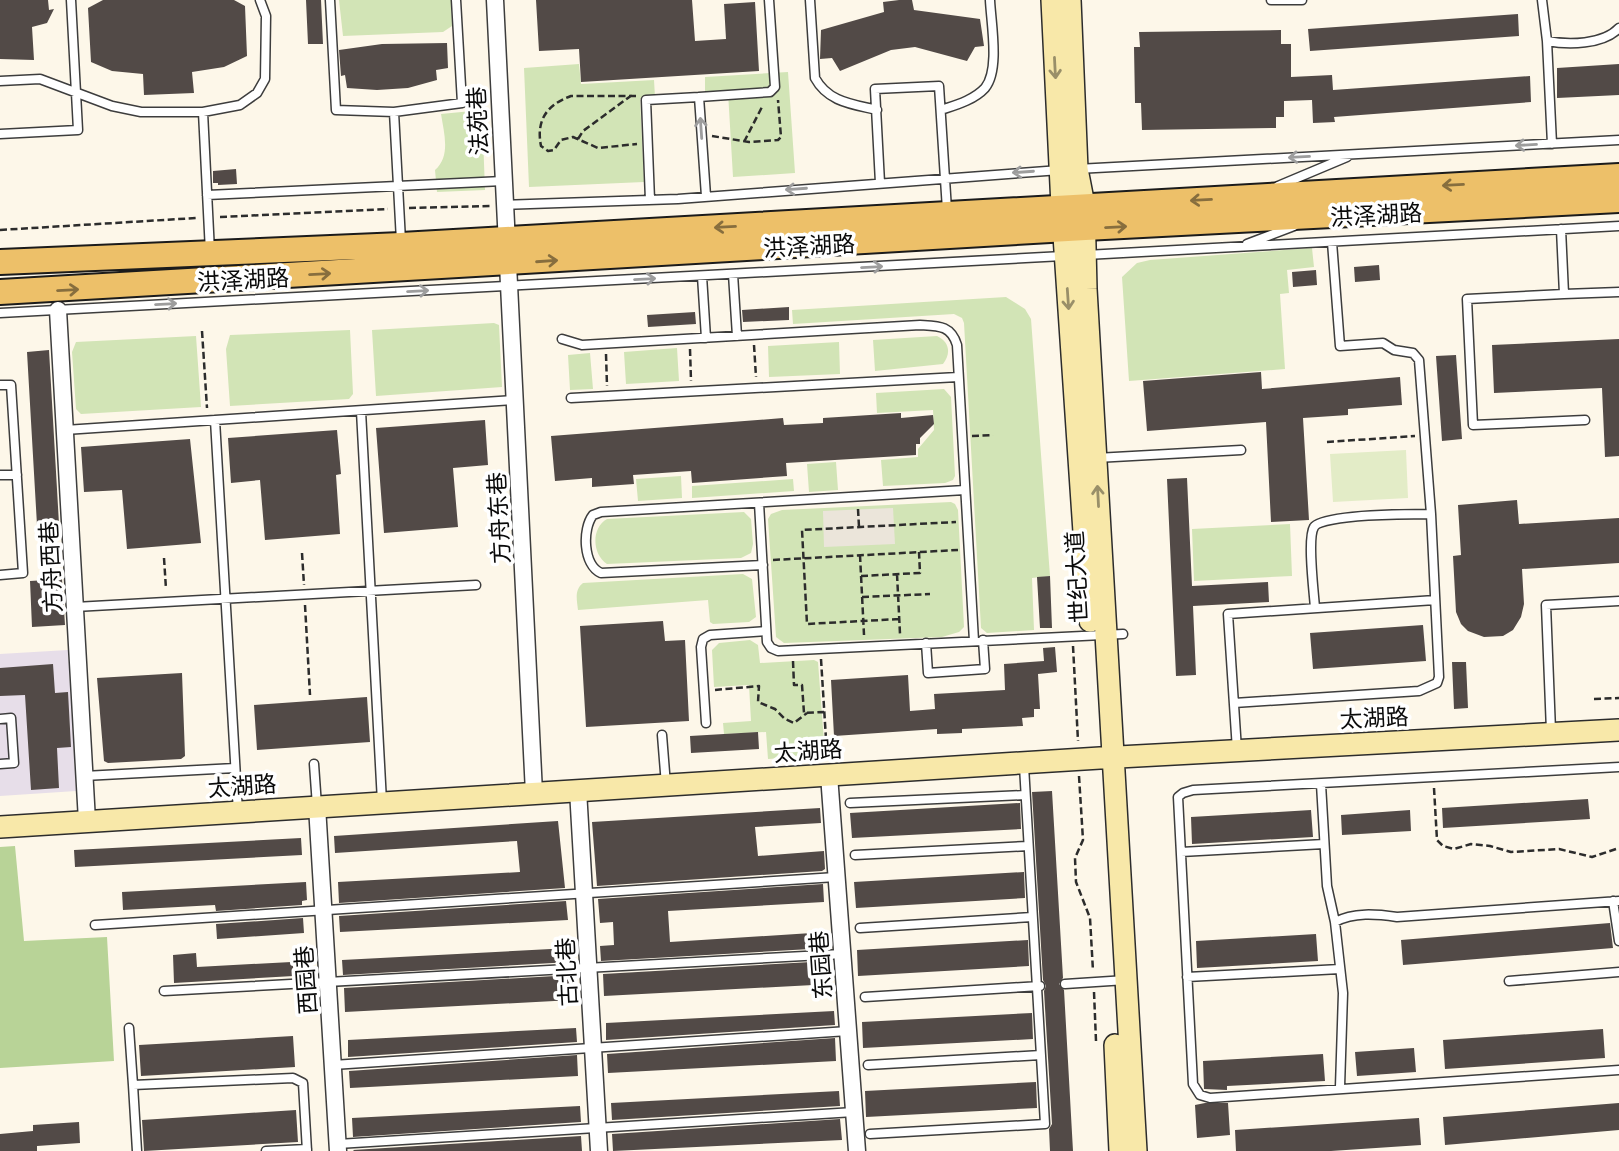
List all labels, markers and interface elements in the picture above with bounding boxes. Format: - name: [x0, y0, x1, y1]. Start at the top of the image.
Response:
- one-way arrow: [1049, 56, 1062, 79]
- street label: 法苑巷: [460, 86, 494, 156]
- one-way arrow: [694, 118, 707, 140]
- one-way arrow: [1516, 139, 1538, 152]
- one-way arrow: [1288, 151, 1311, 164]
- one-way arrow: [1012, 166, 1035, 179]
- one-way arrow: [1442, 179, 1465, 192]
- one-way arrow: [785, 183, 808, 196]
- one-way arrow: [1191, 194, 1213, 207]
- street label: 洪泽湖路: [1329, 197, 1423, 231]
- one-way arrow: [713, 220, 736, 233]
- one-way arrow: [1105, 220, 1128, 233]
- street label: 洪泽湖路: [762, 228, 856, 262]
- one-way arrow: [535, 254, 558, 267]
- one-way arrow: [860, 260, 883, 273]
- street label: 洪泽湖路: [196, 262, 290, 296]
- one-way arrow: [308, 268, 331, 281]
- one-way arrow: [633, 272, 656, 285]
- one-way arrow: [56, 283, 79, 296]
- one-way arrow: [406, 284, 428, 297]
- one-way arrow: [1062, 287, 1075, 310]
- one-way arrow: [154, 298, 177, 311]
- street label: 方舟东巷: [481, 471, 515, 565]
- one-way arrow: [1091, 485, 1104, 508]
- street label: 方舟西巷: [33, 520, 67, 614]
- street label: 世纪大道: [1059, 530, 1093, 624]
- street label: 太湖路: [1339, 700, 1409, 734]
- street label: 太湖路: [773, 733, 843, 767]
- street label: 太湖路: [207, 768, 277, 802]
- street label: 东园巷: [803, 930, 837, 1000]
- street label: 古北巷: [549, 937, 583, 1007]
- street label: 西园巷: [288, 945, 322, 1015]

